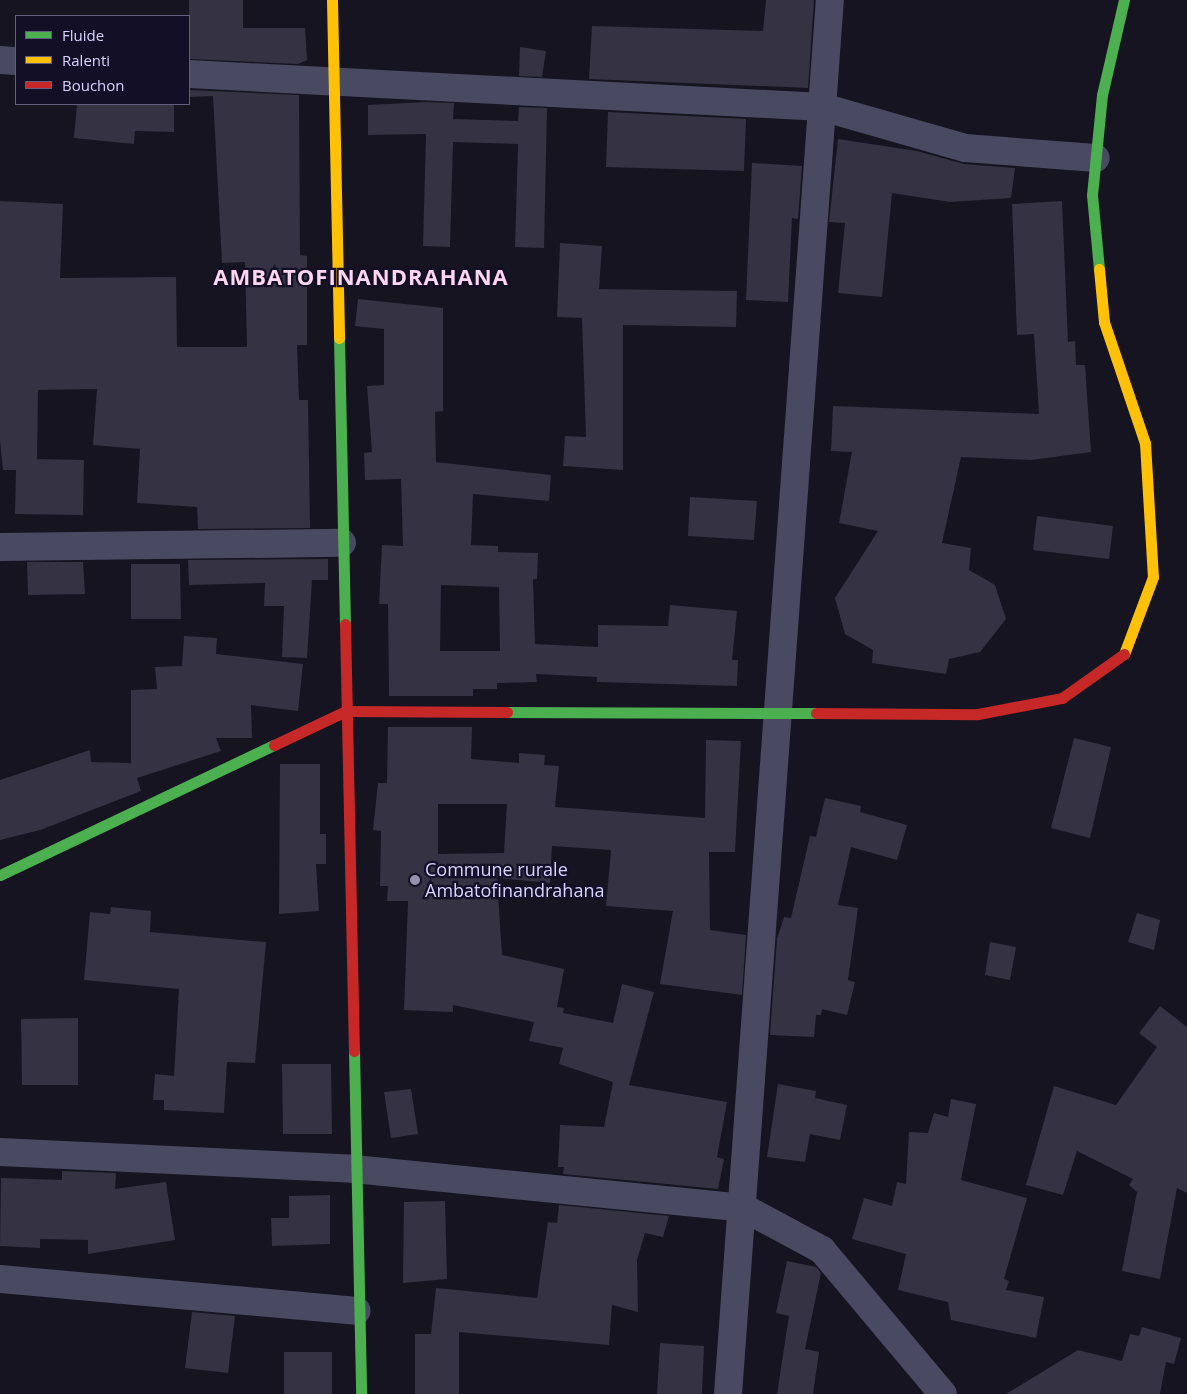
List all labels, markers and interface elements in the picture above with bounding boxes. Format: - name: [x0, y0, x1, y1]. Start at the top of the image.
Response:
- legend: [15, 15, 190, 105]
- text: Fluide: [62, 25, 104, 45]
- text: Ralenti: [62, 50, 110, 70]
- text: Bouchon: [62, 75, 125, 95]
- district label: AMBATOFINANDRAHANA: [211, 264, 511, 290]
- place label: Commune rurale Ambatofinandrahana: [425, 859, 604, 902]
- marker: Commune rurale Ambatofinandrahana: [409, 874, 421, 886]

